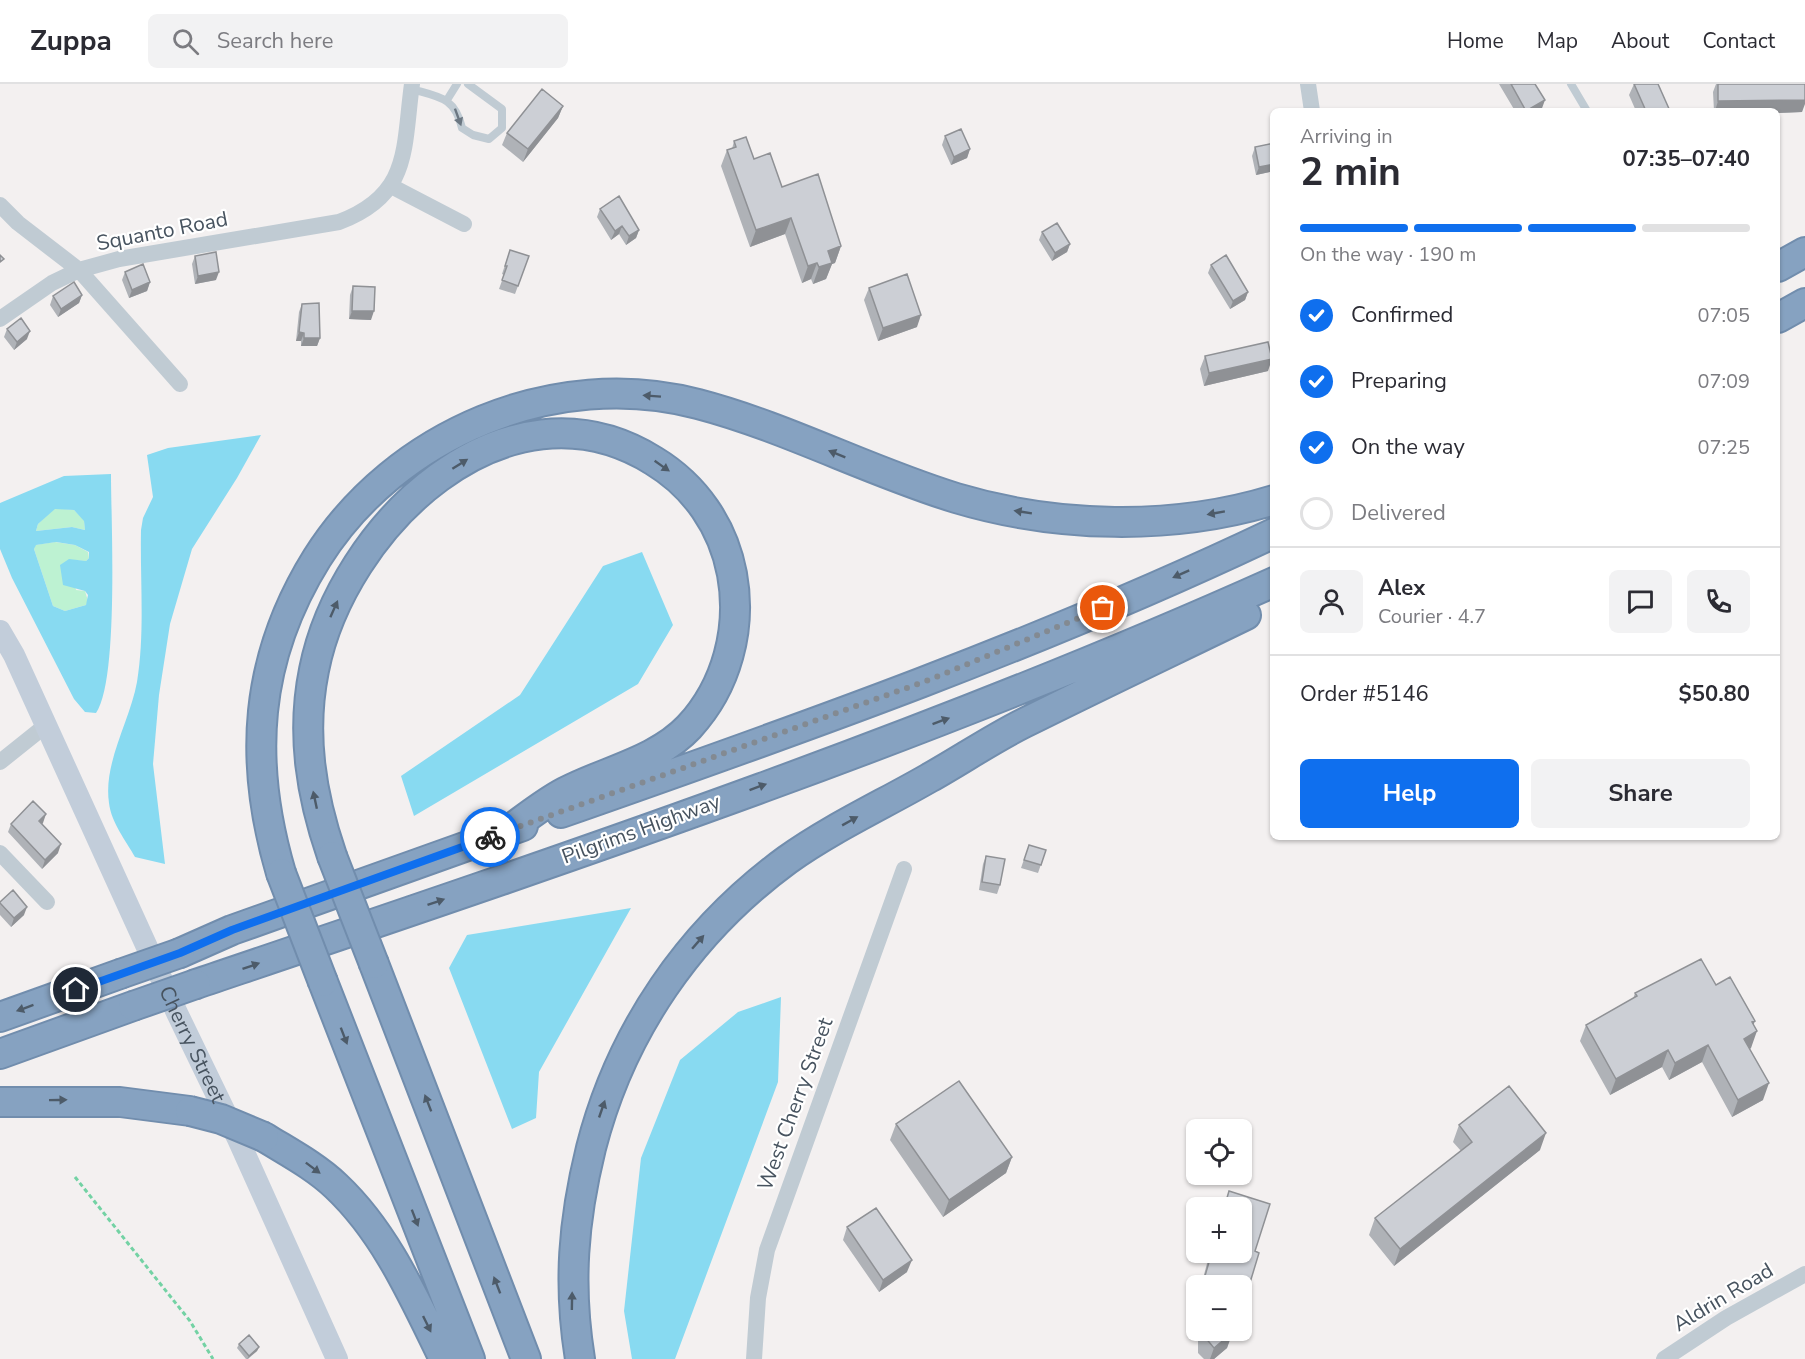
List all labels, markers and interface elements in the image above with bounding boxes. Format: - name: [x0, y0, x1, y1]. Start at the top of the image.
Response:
- search box: [148, 14, 568, 68]
- text: Zuppa: [30, 22, 112, 60]
- icon: search: [169, 25, 202, 58]
- text: Search here: [217, 26, 333, 56]
- text: Home: [1447, 27, 1504, 55]
- text: Map: [1537, 27, 1578, 55]
- text: About: [1611, 27, 1669, 55]
- text: Contact: [1702, 27, 1775, 55]
- one-way arrow: [453, 109, 463, 127]
- text: Arriving in: [1300, 123, 1393, 150]
- text: 07:35–07:40: [1622, 144, 1750, 174]
- text: 2 min: [1300, 146, 1401, 199]
- street label: Squanto Road: [94, 205, 230, 257]
- text: On the way · 190 m: [1300, 241, 1476, 268]
- icon: check: [1300, 299, 1333, 332]
- text: Confirmed: [1351, 300, 1453, 330]
- text: 07:05: [1697, 302, 1750, 329]
- icon: check: [1300, 365, 1333, 398]
- text: Preparing: [1351, 366, 1447, 396]
- text: 07:09: [1697, 368, 1750, 395]
- one-way arrow: [642, 391, 661, 400]
- icon: check: [1300, 431, 1333, 464]
- text: On the way: [1351, 432, 1465, 462]
- text: 07:25: [1697, 434, 1750, 461]
- one-way arrow: [828, 449, 846, 458]
- one-way arrow: [451, 459, 468, 470]
- one-way arrow: [654, 460, 670, 472]
- text: Delivered: [1351, 498, 1446, 528]
- one-way arrow: [1013, 508, 1032, 517]
- one-way arrow: [1207, 508, 1226, 517]
- one-way arrow: [1172, 569, 1190, 579]
- button: person: [1300, 570, 1363, 633]
- button: chat: [1609, 570, 1672, 633]
- button: phone: [1687, 570, 1750, 633]
- text: Alex: [1378, 573, 1425, 603]
- pin: [1077, 582, 1128, 633]
- icon: bag: [1086, 591, 1119, 624]
- one-way arrow: [329, 600, 339, 618]
- text: Courier · 4.7: [1378, 603, 1486, 630]
- text: Order #5146: [1300, 679, 1429, 709]
- text: $50.80: [1679, 679, 1750, 709]
- one-way arrow: [932, 715, 950, 725]
- button: Help: [1300, 759, 1519, 828]
- button: Share: [1531, 759, 1750, 828]
- one-way arrow: [749, 782, 767, 791]
- street label: Pilgrims Highway: [558, 787, 724, 871]
- one-way arrow: [310, 790, 319, 809]
- courier: [460, 807, 520, 867]
- one-way arrow: [842, 816, 859, 826]
- icon: bike: [474, 821, 507, 854]
- one-way arrow: [427, 897, 445, 907]
- one-way arrow: [692, 934, 705, 950]
- one-way arrow: [242, 960, 260, 970]
- pin: [50, 964, 101, 1015]
- icon: home: [59, 973, 92, 1006]
- street label: Cherry Street: [152, 981, 233, 1108]
- one-way arrow: [16, 1004, 34, 1014]
- street label: West Cherry Street: [751, 1013, 840, 1194]
- one-way arrow: [339, 1028, 349, 1046]
- one-way arrow: [422, 1093, 432, 1111]
- one-way arrow: [49, 1095, 68, 1105]
- one-way arrow: [598, 1100, 608, 1118]
- map controls: [1186, 1119, 1252, 1341]
- button: locate: [1186, 1119, 1252, 1185]
- one-way arrow: [305, 1162, 321, 1175]
- button: +: [1186, 1197, 1252, 1263]
- one-way arrow: [411, 1209, 420, 1227]
- street label: Aldrin Road: [1668, 1256, 1778, 1338]
- button: −: [1186, 1275, 1252, 1341]
- one-way arrow: [492, 1276, 502, 1294]
- one-way arrow: [568, 1292, 577, 1311]
- one-way arrow: [422, 1315, 431, 1332]

